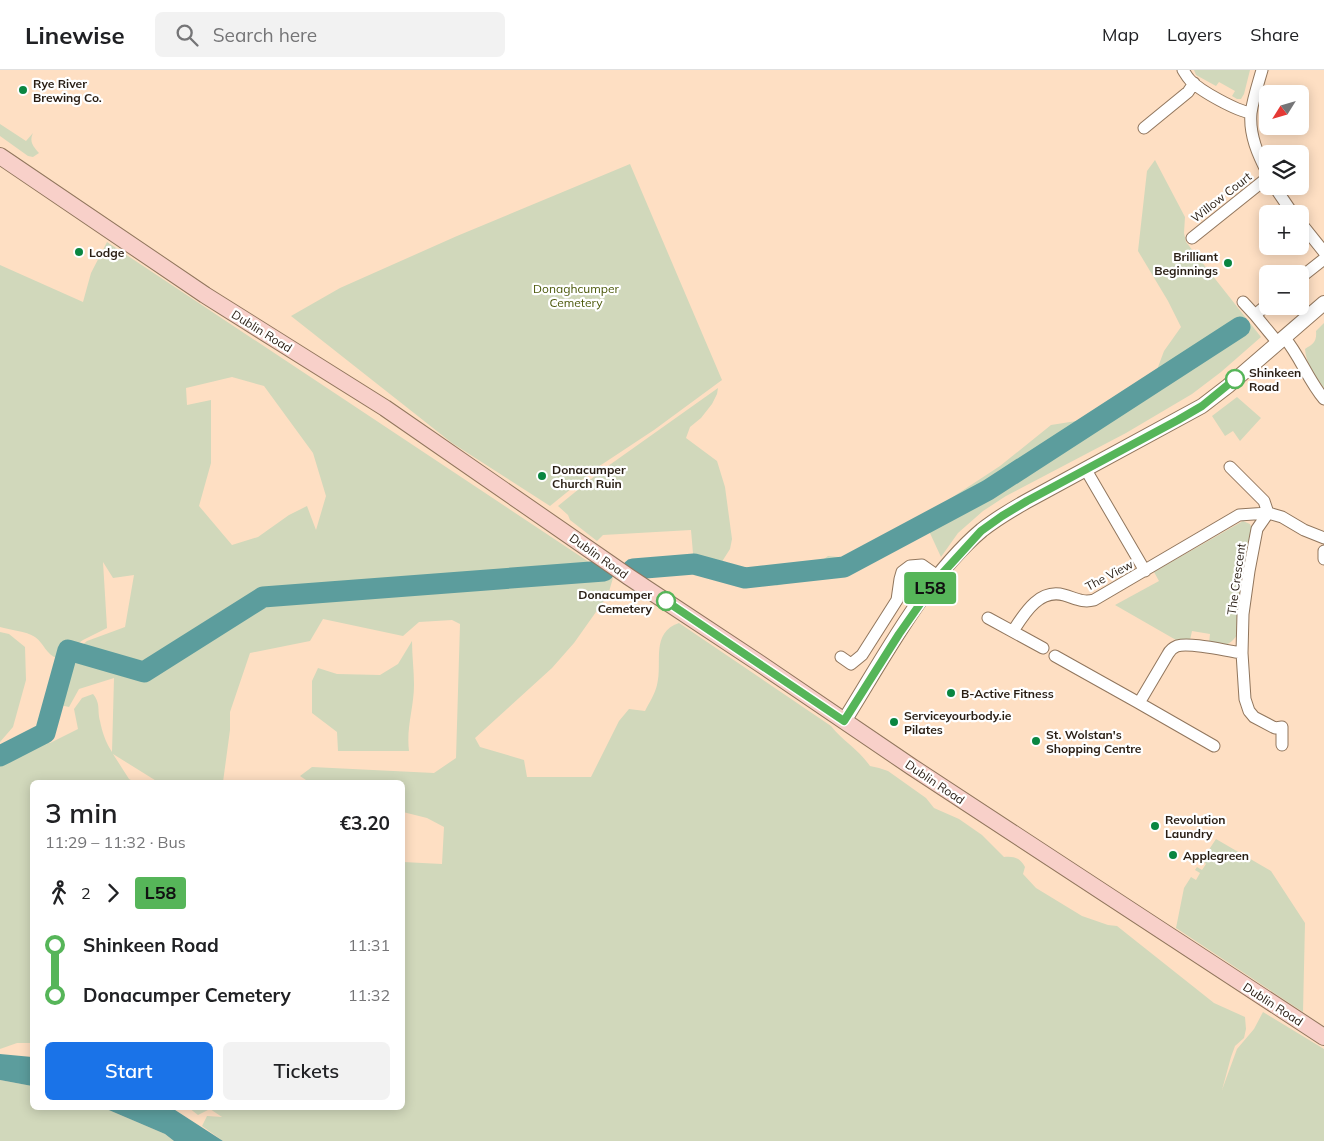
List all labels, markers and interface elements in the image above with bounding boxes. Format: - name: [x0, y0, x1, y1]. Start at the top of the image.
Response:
- search box: [155, 12, 505, 57]
- text: Linewise: [25, 20, 125, 50]
- icon: search: [173, 21, 201, 49]
- text: Search here: [213, 23, 317, 47]
- text: Map: [1102, 23, 1139, 46]
- text: Layers: [1167, 23, 1222, 46]
- text: Share: [1250, 23, 1299, 46]
- place label: Rye River Brewing Co.: [33, 76, 102, 105]
- marker: Rye River Brewing Co.: [17, 84, 29, 96]
- north arrow: [1259, 85, 1309, 135]
- map controls: [1259, 85, 1309, 315]
- button: layers: [1259, 145, 1309, 195]
- street label: Willow Court: [1188, 169, 1254, 225]
- button: +: [1259, 205, 1309, 255]
- place label: Lodge: [89, 245, 125, 260]
- marker: Lodge: [73, 246, 85, 258]
- place label: Brilliant Beginnings: [1154, 249, 1218, 278]
- marker: Brilliant Beginnings: [1222, 257, 1234, 269]
- button: −: [1259, 265, 1309, 315]
- park label: Donaghcumper Cemetery: [533, 281, 620, 310]
- street label: Dublin Road: [229, 307, 295, 355]
- place label: Shinkeen Road: [1249, 365, 1301, 394]
- marker: Shinkeen Road: [1225, 369, 1245, 389]
- place label: Donacumper Church Ruin: [552, 462, 626, 491]
- marker: Donacumper Church Ruin: [536, 470, 548, 482]
- street label: Dublin Road: [567, 530, 631, 582]
- street label: The Crescent: [1224, 542, 1248, 616]
- street label: The View: [1082, 556, 1136, 594]
- line badge: L58: [901, 572, 959, 604]
- text: L58: [914, 576, 946, 599]
- place label: Donacumper Cemetery: [578, 587, 652, 616]
- marker: Donacumper Cemetery: [656, 591, 676, 611]
- place label: B-Active Fitness: [961, 686, 1054, 701]
- marker: B-Active Fitness: [945, 687, 957, 699]
- place label: Serviceyourbody.ie Pilates: [904, 708, 1012, 737]
- marker: Serviceyourbody.ie Pilates: [888, 716, 900, 728]
- place label: St. Wolstan's Shopping Centre: [1046, 727, 1142, 756]
- marker: St. Wolstan's Shopping Centre: [1030, 735, 1042, 747]
- street label: Dublin Road: [902, 757, 968, 807]
- text: 3 min: [45, 795, 118, 830]
- text: €3.20: [340, 811, 390, 835]
- place label: Revolution Laundry: [1165, 812, 1226, 841]
- marker: Revolution Laundry: [1149, 820, 1161, 832]
- text: 11:29 – 11:32 · Bus: [45, 832, 186, 852]
- place label: Applegreen: [1183, 848, 1249, 863]
- marker: Applegreen: [1167, 849, 1179, 861]
- icon: walk: [45, 879, 73, 907]
- icon: forward: [99, 879, 127, 907]
- text: L58: [145, 881, 176, 904]
- text: 2: [81, 883, 91, 903]
- text: Shinkeen Road: [83, 933, 219, 957]
- text: 11:31: [348, 935, 390, 955]
- street label: Dublin Road: [1240, 979, 1306, 1029]
- text: Donacumper Cemetery: [83, 983, 291, 1007]
- text: 11:32: [348, 985, 390, 1005]
- button: Start: [45, 1042, 213, 1100]
- button: Tickets: [223, 1042, 390, 1100]

